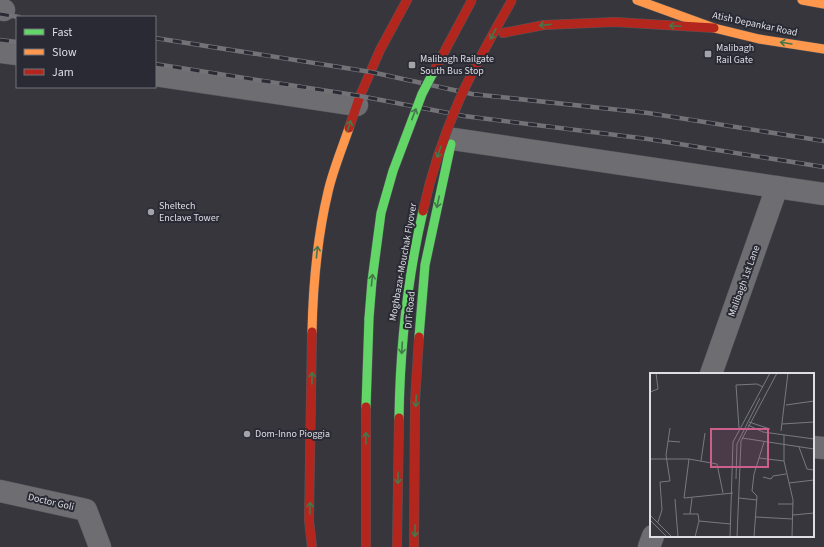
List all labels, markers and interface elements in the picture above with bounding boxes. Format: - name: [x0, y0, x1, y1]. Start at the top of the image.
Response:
- street label: Atish Depankar Road: [711, 8, 799, 40]
- legend: [16, 16, 156, 88]
- one-way arrow: [539, 22, 552, 29]
- one-way arrow: [669, 22, 682, 29]
- text: Fast: [52, 24, 72, 41]
- one-way arrow: [489, 28, 497, 40]
- one-way arrow: [779, 39, 792, 47]
- place label: Malibagh Rail Gate: [716, 41, 754, 67]
- text: Slow: [52, 44, 77, 61]
- marker: Malibagh Rail Gate: [703, 49, 713, 59]
- place label: Malibagh Railgate South Bus Stop: [420, 52, 494, 78]
- marker: Malibagh Railgate South Bus Stop: [407, 60, 417, 70]
- text: Jam: [52, 64, 74, 81]
- one-way arrow: [411, 108, 419, 120]
- one-way arrow: [346, 121, 354, 133]
- one-way arrow: [435, 145, 442, 158]
- one-way arrow: [434, 195, 442, 208]
- place label: Sheltech Enclave Tower: [159, 199, 220, 225]
- street label: Moghbazar-Mouchak Flyover: [386, 201, 420, 322]
- marker: Sheltech Enclave Tower: [146, 207, 156, 217]
- street label: Malibagh 1st Lane: [725, 243, 763, 319]
- one-way arrow: [314, 246, 321, 259]
- one-way arrow: [369, 273, 376, 286]
- street label: DIT Road: [401, 291, 419, 329]
- one-way arrow: [399, 341, 406, 354]
- one-way arrow: [308, 372, 316, 385]
- inset map: [650, 373, 814, 537]
- one-way arrow: [412, 394, 419, 407]
- place label: Dom-Inno Pioggia: [255, 427, 330, 441]
- marker: Dom-Inno Pioggia: [242, 429, 252, 439]
- one-way arrow: [362, 432, 370, 445]
- one-way arrow: [394, 471, 402, 484]
- street label: Doctor Goli: [27, 490, 75, 514]
- one-way arrow: [306, 502, 314, 515]
- one-way arrow: [411, 524, 419, 537]

